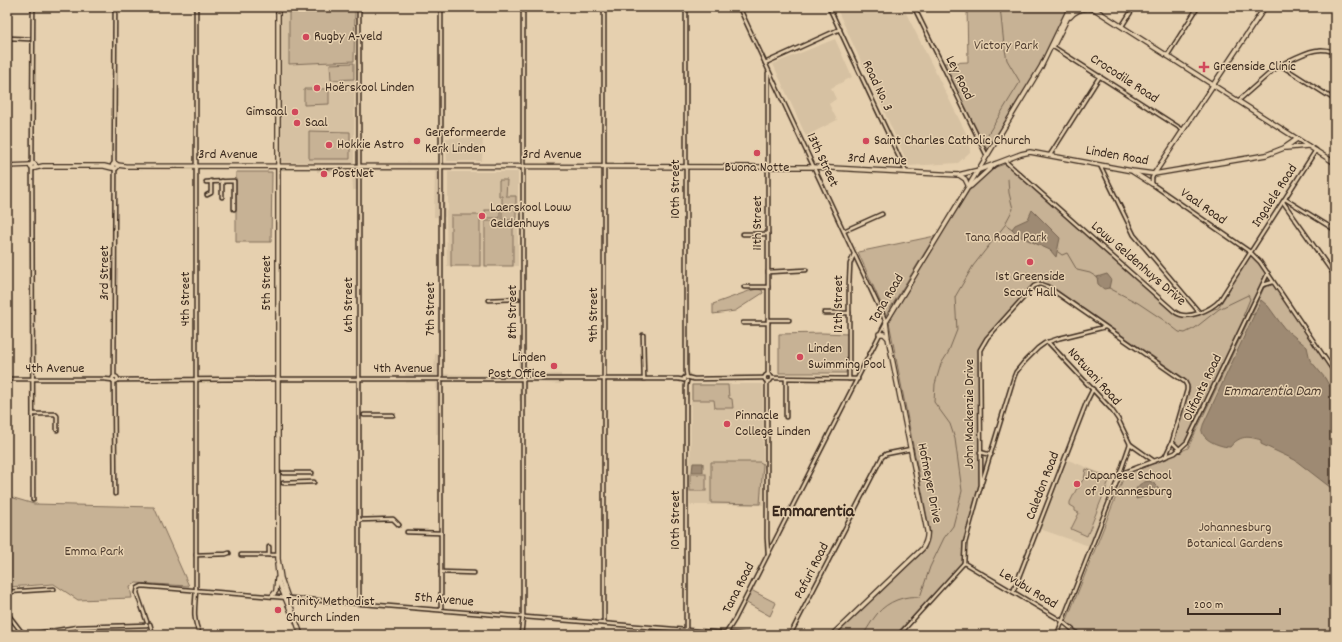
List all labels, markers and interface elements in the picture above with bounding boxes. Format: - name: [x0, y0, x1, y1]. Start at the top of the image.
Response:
- place label: Rugby A-veld: [314, 27, 382, 47]
- marker: Rugby A-veld: [301, 32, 311, 42]
- park label: Victory Park: [974, 36, 1038, 56]
- street label: Crocodile Road: [1086, 49, 1162, 109]
- street label: Ley Road: [940, 53, 978, 103]
- street label: Road No. 3: [856, 57, 898, 115]
- place label: Greenside Clinic: [1213, 57, 1296, 77]
- marker: Greenside Clinic: [1198, 61, 1210, 73]
- place label: Hoërskool Linden: [325, 78, 414, 98]
- marker: Hoërskool Linden: [312, 83, 322, 93]
- place label: Gimsaal: [245, 102, 288, 122]
- marker: Gimsaal: [290, 107, 300, 117]
- place label: Saal: [305, 113, 328, 133]
- marker: Saal: [292, 118, 302, 128]
- place label: Gereformeerde Kerk Linden: [425, 123, 506, 159]
- street label: 13th Street: [801, 129, 843, 191]
- place label: Saint Charles Catholic Church: [874, 131, 1030, 151]
- place label: Hokkie Astro: [337, 135, 404, 155]
- marker: Gereformeerde Kerk Linden: [412, 136, 422, 146]
- marker: Saint Charles Catholic Church: [861, 136, 871, 146]
- marker: Hokkie Astro: [324, 140, 334, 150]
- street label: Linden Road: [1084, 141, 1150, 171]
- street label: 3rd Avenue: [198, 145, 258, 165]
- street label: 3rd Avenue: [522, 145, 582, 165]
- marker: Buona Notte: [752, 148, 762, 158]
- street label: 3rd Avenue: [847, 148, 907, 172]
- place label: Buona Notte: [725, 158, 789, 178]
- street label: 10th Street: [666, 159, 686, 219]
- street label: Ingalele Road: [1247, 160, 1303, 232]
- place label: PostNet: [332, 164, 374, 184]
- marker: PostNet: [319, 169, 329, 179]
- street label: Vaal Road: [1176, 184, 1230, 230]
- street label: 11th Street: [748, 196, 768, 250]
- place label: Laerskool Louw Geldenhuys: [490, 198, 571, 234]
- marker: Laerskool Louw Geldenhuys: [477, 211, 487, 221]
- street label: Louw Geldenhuys Drive: [1086, 217, 1190, 311]
- park label: Tana Road Park: [965, 228, 1047, 248]
- street label: 3rd Street: [95, 245, 115, 301]
- street label: 5th Street: [257, 255, 277, 311]
- marker: 1st Greenside Scout Hall: [1025, 257, 1035, 267]
- place label: 1st Greenside Scout Hall: [995, 267, 1065, 303]
- street label: Tana Road: [864, 270, 910, 328]
- street label: 4th Street: [176, 272, 196, 326]
- street label: 12th Street: [829, 275, 849, 333]
- street label: 6th Street: [339, 277, 359, 333]
- street label: 7th Street: [421, 282, 441, 336]
- street label: 8th Street: [503, 285, 523, 339]
- street label: 9th Street: [584, 287, 604, 343]
- place label: Linden Swimming Pool: [808, 339, 886, 375]
- street label: Notwani Road: [1062, 343, 1126, 411]
- place label: Linden Post Office: [488, 348, 546, 384]
- street label: Olifants Road: [1178, 351, 1228, 425]
- marker: Linden Swimming Pool: [795, 352, 805, 362]
- street label: 4th Avenue: [26, 359, 84, 379]
- street label: 4th Avenue: [374, 359, 432, 379]
- street label: John Mackenzie Drive: [960, 359, 980, 469]
- marker: Linden Post Office: [549, 361, 559, 371]
- water label: Emmarentia Dam: [1223, 381, 1321, 403]
- place label: Pinnacle College Linden: [735, 406, 810, 442]
- marker: Pinnacle College Linden: [722, 419, 732, 429]
- street label: Hofmeyer Drive: [911, 441, 947, 525]
- street label: Caledon Road: [1021, 449, 1065, 523]
- place label: Japanese School of Johannesburg: [1085, 466, 1172, 502]
- marker: Japanese School of Johannesburg: [1072, 479, 1082, 489]
- street label: 10th Street: [666, 490, 686, 550]
- district label: Emmarentia: [772, 500, 855, 525]
- park label: Johannesburg Botanical Gardens: [1187, 518, 1283, 554]
- street label: Pafuri Road: [789, 539, 835, 603]
- park label: Emma Park: [64, 542, 124, 562]
- street label: Tana Road: [718, 559, 760, 617]
- street label: Levubu Road: [995, 564, 1061, 614]
- street label: 5th Avenue: [413, 587, 475, 613]
- scale bar: [1188, 590, 1280, 616]
- place label: Trinity Methodist Church Linden: [286, 592, 375, 628]
- text: 200 m: [1194, 597, 1223, 614]
- marker: Trinity Methodist Church Linden: [273, 605, 283, 615]

